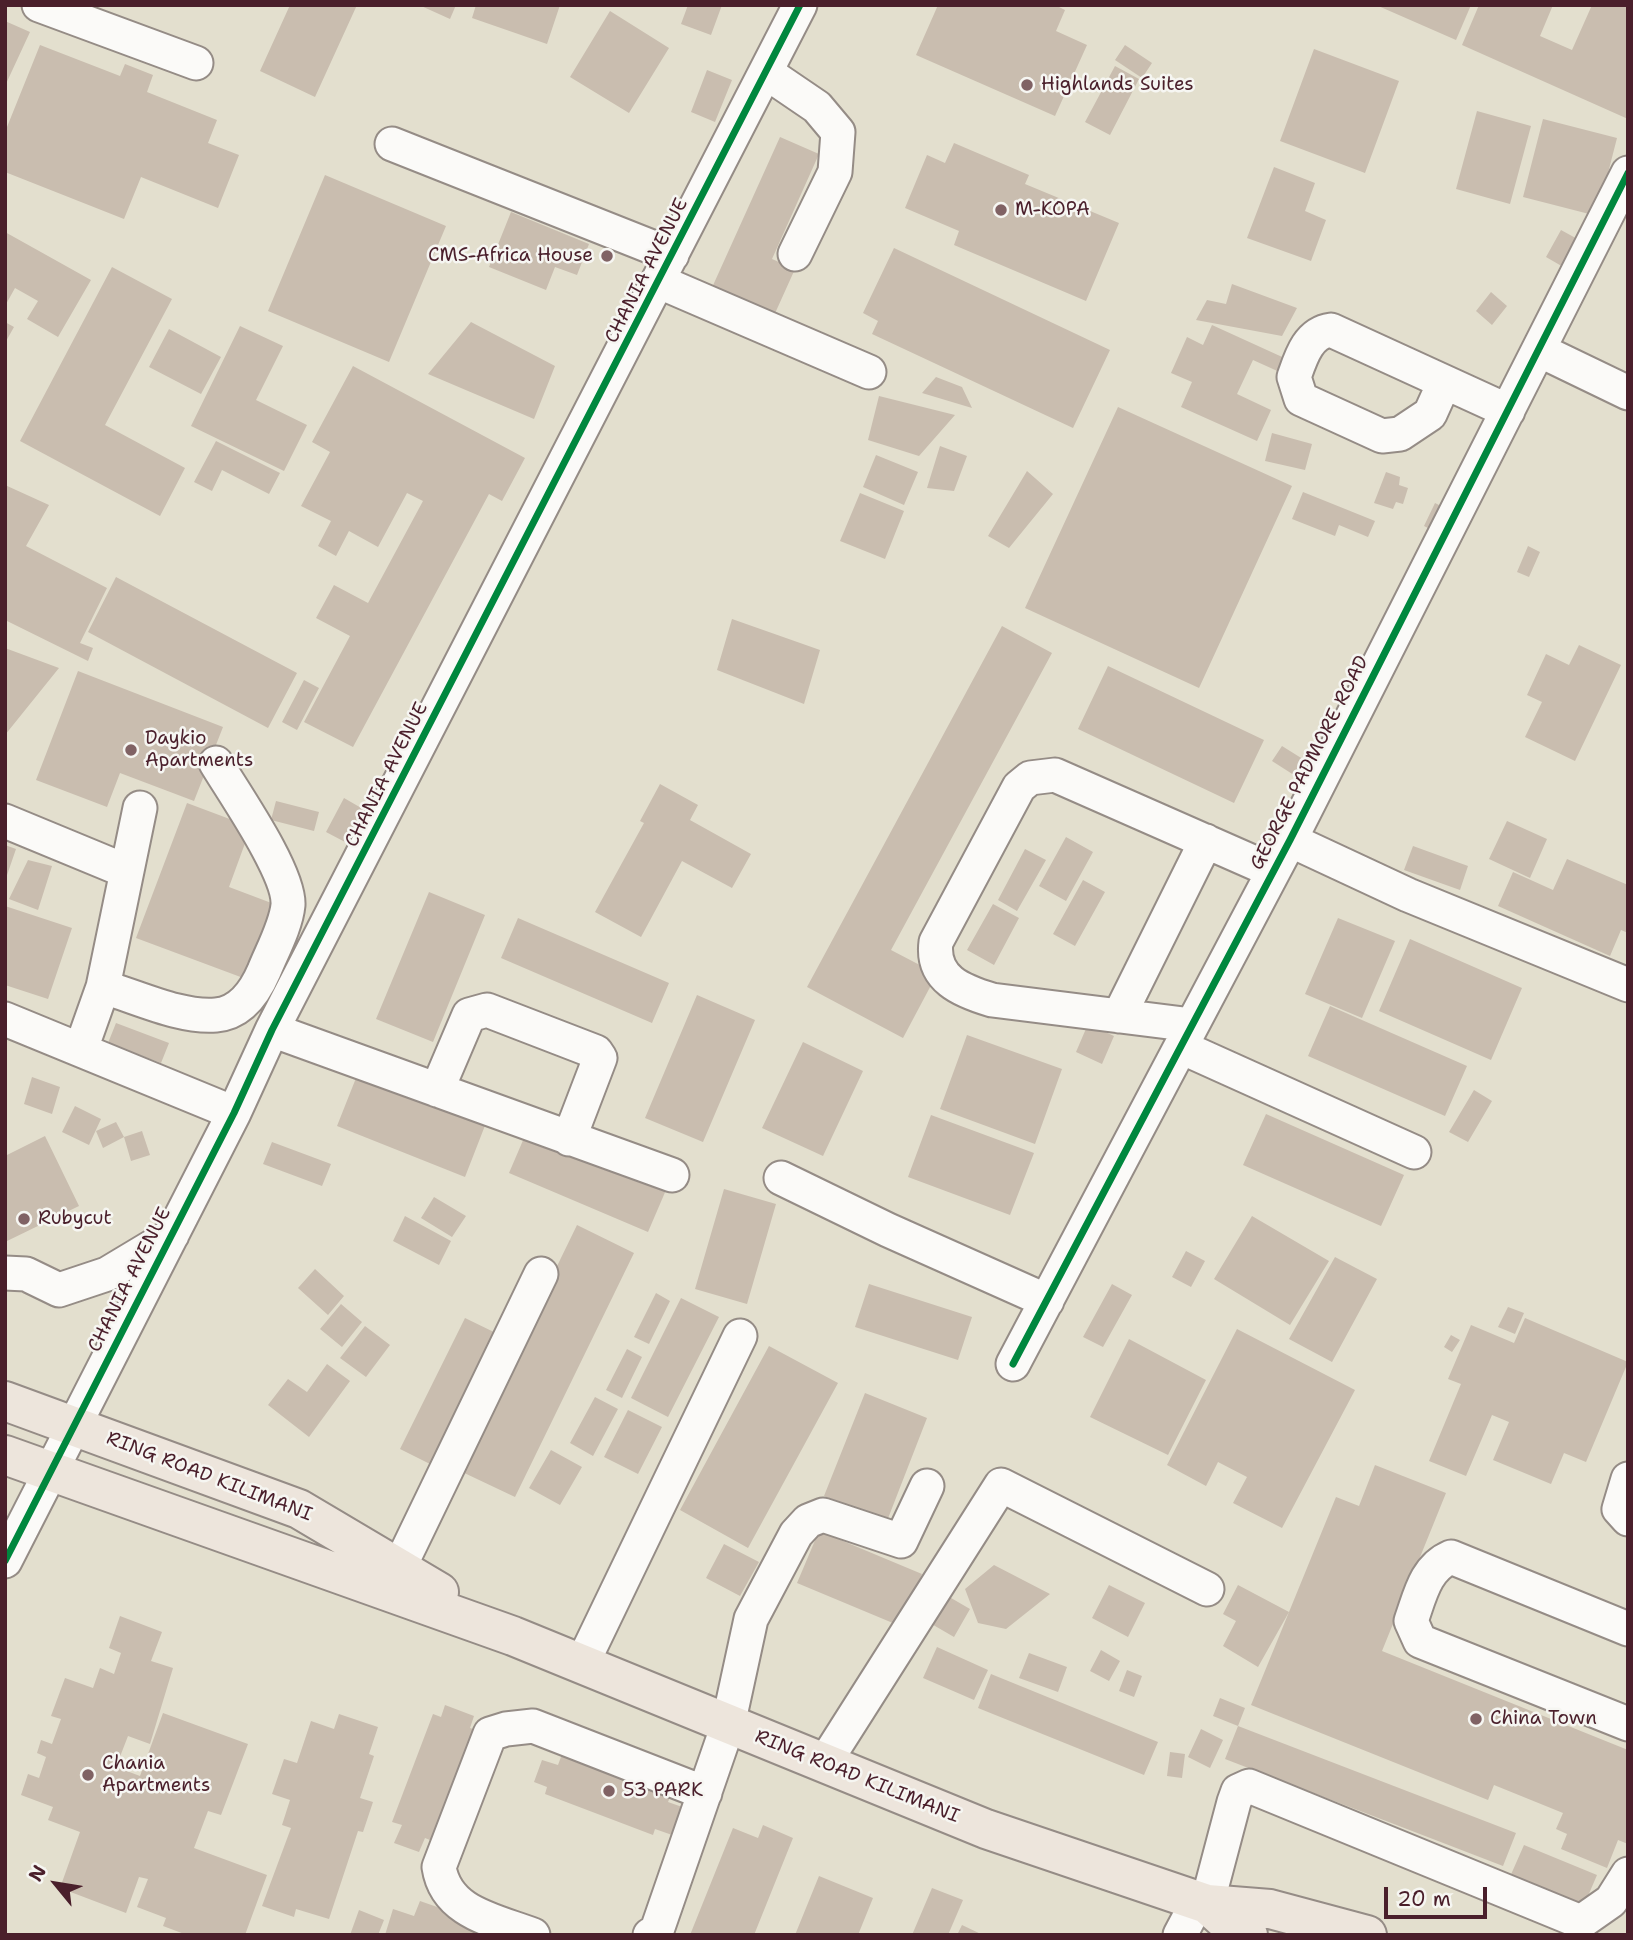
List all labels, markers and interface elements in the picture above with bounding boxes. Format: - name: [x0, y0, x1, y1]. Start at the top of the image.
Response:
- place label: Highlands Suites: [1041, 74, 1194, 96]
- marker: Highlands Suites: [1019, 77, 1035, 93]
- street label: CHANIA AVENUE: [601, 195, 693, 347]
- place label: M-KOPA: [1015, 199, 1090, 221]
- marker: M-KOPA: [993, 202, 1009, 218]
- place label: CMS-Africa House: [428, 245, 593, 267]
- marker: CMS-Africa House: [599, 248, 615, 264]
- street label: GEORGE PADMORE ROAD: [1246, 652, 1374, 874]
- street label: CHANIA AVENUE: [341, 699, 433, 851]
- place label: Daykio Apartments: [145, 728, 253, 772]
- marker: Daykio Apartments: [123, 742, 139, 758]
- street label: CHANIA AVENUE: [84, 1204, 176, 1356]
- place label: Rubycut: [38, 1208, 112, 1230]
- marker: Rubycut: [16, 1211, 32, 1227]
- street label: RING ROAD KILIMANI: [103, 1427, 315, 1527]
- place label: China Town: [1490, 1708, 1597, 1730]
- marker: China Town: [1468, 1711, 1484, 1727]
- street label: RING ROAD KILIMANI: [751, 1726, 963, 1828]
- place label: Chania Apartments: [102, 1753, 210, 1797]
- marker: Chania Apartments: [80, 1767, 96, 1783]
- place label: 53 PARK: [623, 1780, 703, 1802]
- marker: 53 PARK: [601, 1783, 617, 1799]
- north arrow: [21, 1849, 91, 1919]
- text: N: [23, 1860, 52, 1886]
- scale bar: [1388, 1874, 1491, 1918]
- text: 20 m: [1397, 1885, 1451, 1913]

